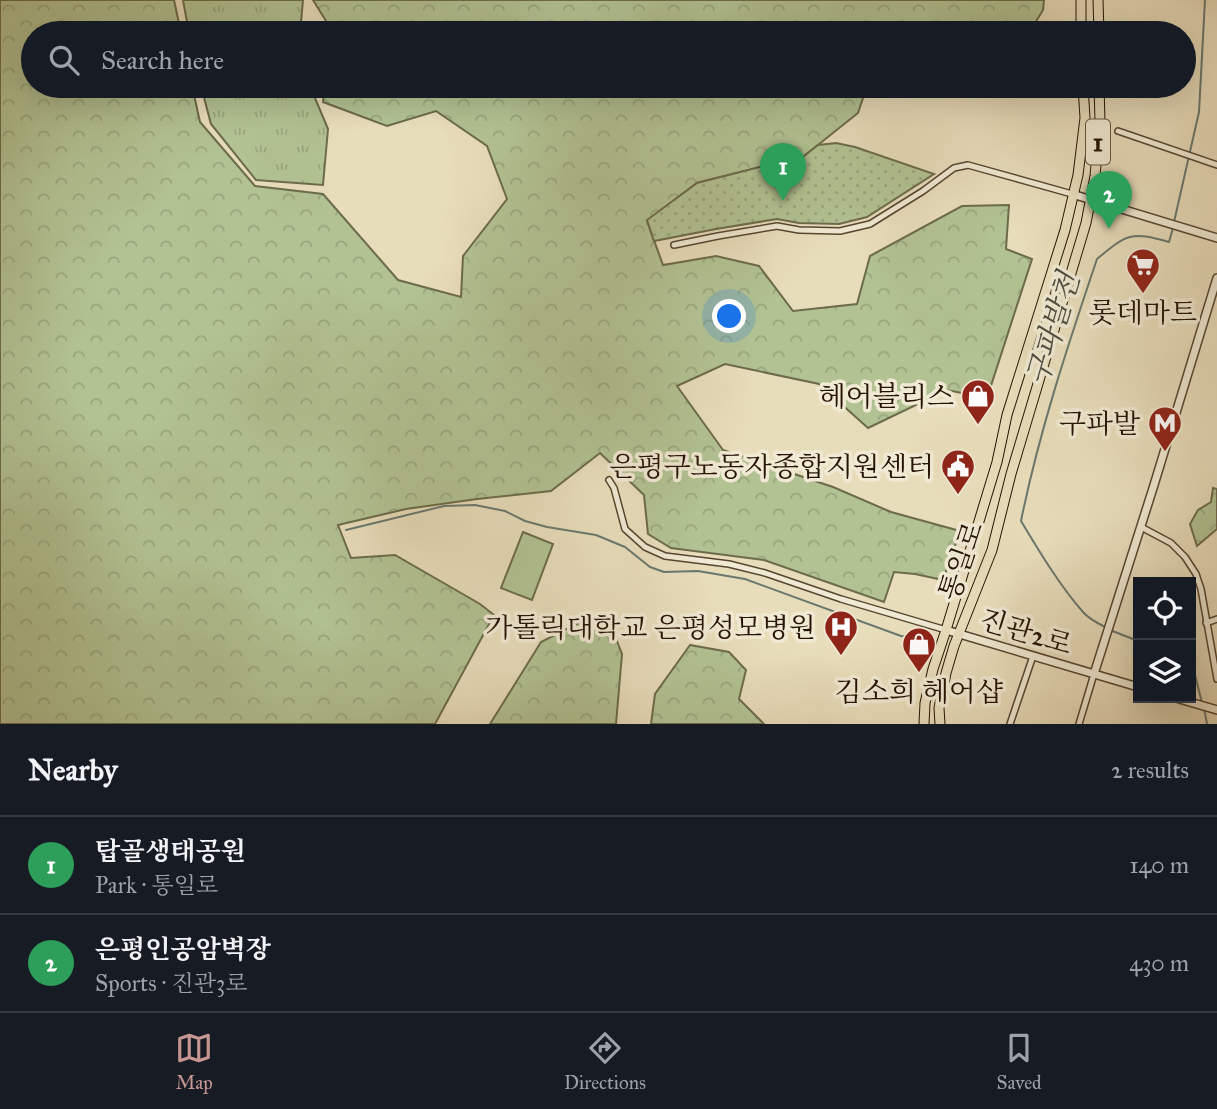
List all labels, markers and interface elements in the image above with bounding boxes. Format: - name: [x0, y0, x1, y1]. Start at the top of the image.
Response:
- search box: [21, 21, 1196, 98]
- icon: search: [45, 41, 83, 79]
- text: Search here: [101, 44, 224, 76]
- road number: 1: [1086, 119, 1110, 164]
- pin: 1: [760, 143, 806, 201]
- pin: 2: [1086, 171, 1132, 229]
- supermarket icon: 롯데마트: [1124, 246, 1162, 295]
- water label: 구파발천: [1019, 266, 1088, 390]
- place label: 롯데마트: [1089, 295, 1197, 330]
- your location: [712, 299, 746, 333]
- shop icon: 헤어블리스: [959, 377, 997, 426]
- place label: 헤어블리스: [819, 379, 954, 414]
- metro station icon: 구파발: [1146, 404, 1184, 453]
- place label: 구파발: [1059, 406, 1140, 441]
- public building icon: 은평구노동자종합지원센터: [939, 447, 977, 496]
- place label: 은평구노동자종합지원센터: [609, 449, 934, 484]
- street label: 통일로: [931, 517, 991, 605]
- map controls: [1133, 577, 1196, 703]
- button: locate: [1133, 577, 1196, 640]
- street label: 진관2로: [975, 601, 1077, 663]
- hospital icon: 가톨릭대학교 은평성모병원: [822, 608, 860, 657]
- place label: 가톨릭대학교 은평성모병원: [485, 610, 816, 645]
- shop icon: 김소희 헤어샵: [900, 625, 938, 674]
- button: layers: [1133, 640, 1196, 703]
- place label: 김소희 헤어샵: [835, 674, 1003, 709]
- text: Nearby: [28, 752, 118, 788]
- text: 2 results: [1111, 756, 1189, 784]
- text: 탑골생태공원: [95, 835, 246, 867]
- text: 1: [46, 851, 56, 879]
- text: 140 m: [1129, 851, 1189, 879]
- text: Park · 통일로: [95, 871, 218, 899]
- text: 은평인공암벽장: [95, 933, 271, 965]
- text: 2: [45, 949, 57, 977]
- text: 430 m: [1129, 949, 1189, 977]
- text: Sports · 진관3로: [95, 969, 247, 997]
- tab: Map: [175, 1029, 213, 1094]
- tab: Directions: [564, 1029, 646, 1094]
- tab: Saved: [997, 1029, 1042, 1094]

